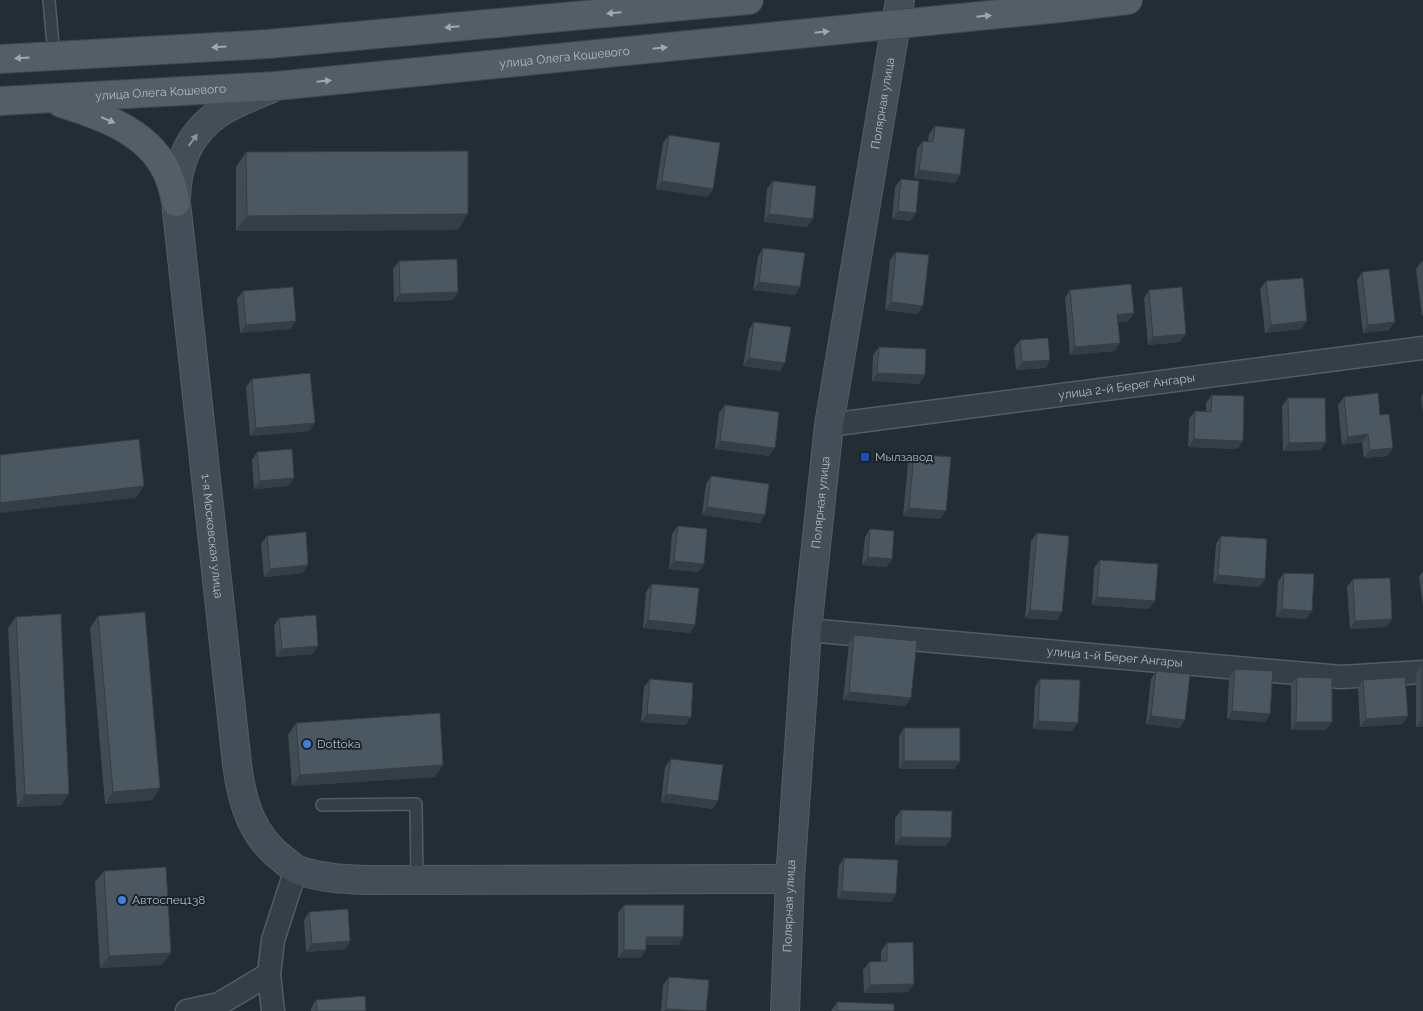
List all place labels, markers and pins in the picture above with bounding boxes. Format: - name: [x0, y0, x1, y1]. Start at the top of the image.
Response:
- place label: Мылзавод: [875, 450, 933, 464]
- marker: Мылзавод: [859, 451, 871, 463]
- place label: Dottoka: [317, 737, 361, 751]
- marker: Dottoka: [301, 738, 313, 750]
- place label: Автоспец138: [132, 893, 205, 907]
- marker: Автоспец138: [116, 894, 128, 906]

